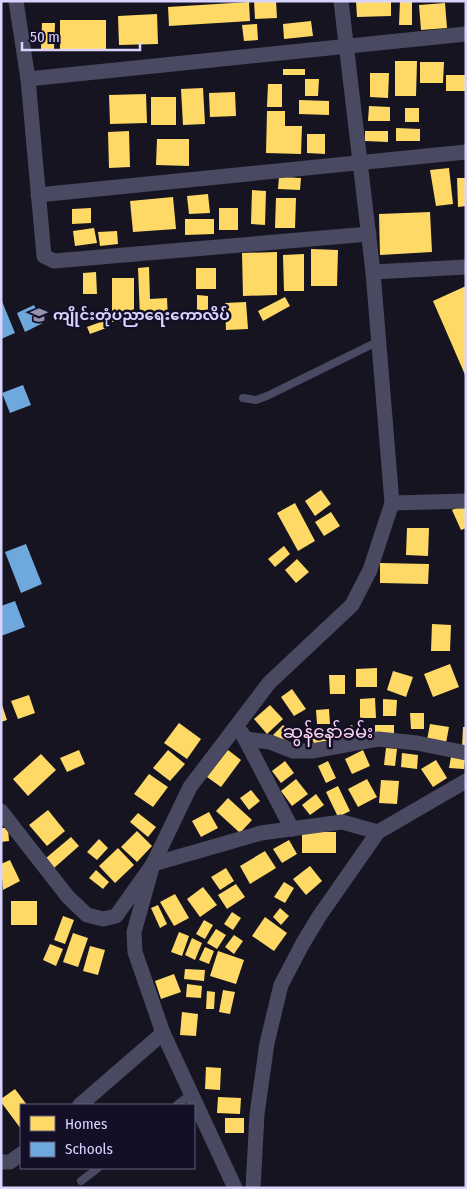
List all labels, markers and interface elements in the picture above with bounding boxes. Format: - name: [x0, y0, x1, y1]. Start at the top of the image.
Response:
- scale bar: [22, 20, 140, 52]
- text: 50 m: [30, 28, 60, 46]
- school or university icon: ကျိုင်းတုံပညာရေးကောလိပ်: [29, 305, 49, 325]
- place label: ကျိုင်းတုံပညာရေးကောလိပ်: [53, 305, 230, 327]
- district label: ဆွန်နော်ခမ်း: [283, 719, 373, 747]
- legend: [20, 1104, 195, 1169]
- text: Homes: [65, 1115, 107, 1133]
- text: Schools: [65, 1140, 113, 1158]

